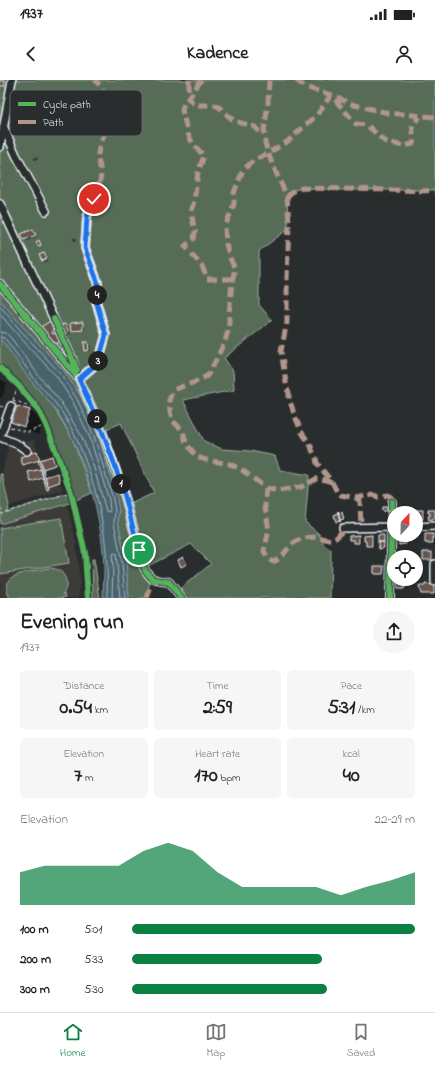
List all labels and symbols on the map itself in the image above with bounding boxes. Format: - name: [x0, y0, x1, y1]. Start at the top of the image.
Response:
- legend: [10, 90, 142, 136]
- text: Cycle path: [43, 97, 91, 114]
- text: Path: [43, 115, 64, 131]
- pin: [77, 182, 111, 216]
- pin: 4: [87, 285, 107, 305]
- pin: 3: [88, 351, 108, 371]
- pin: 2: [87, 409, 107, 429]
- pin: 1: [111, 474, 131, 494]
- north arrow: [387, 506, 423, 542]
- pin: [122, 533, 156, 567]

